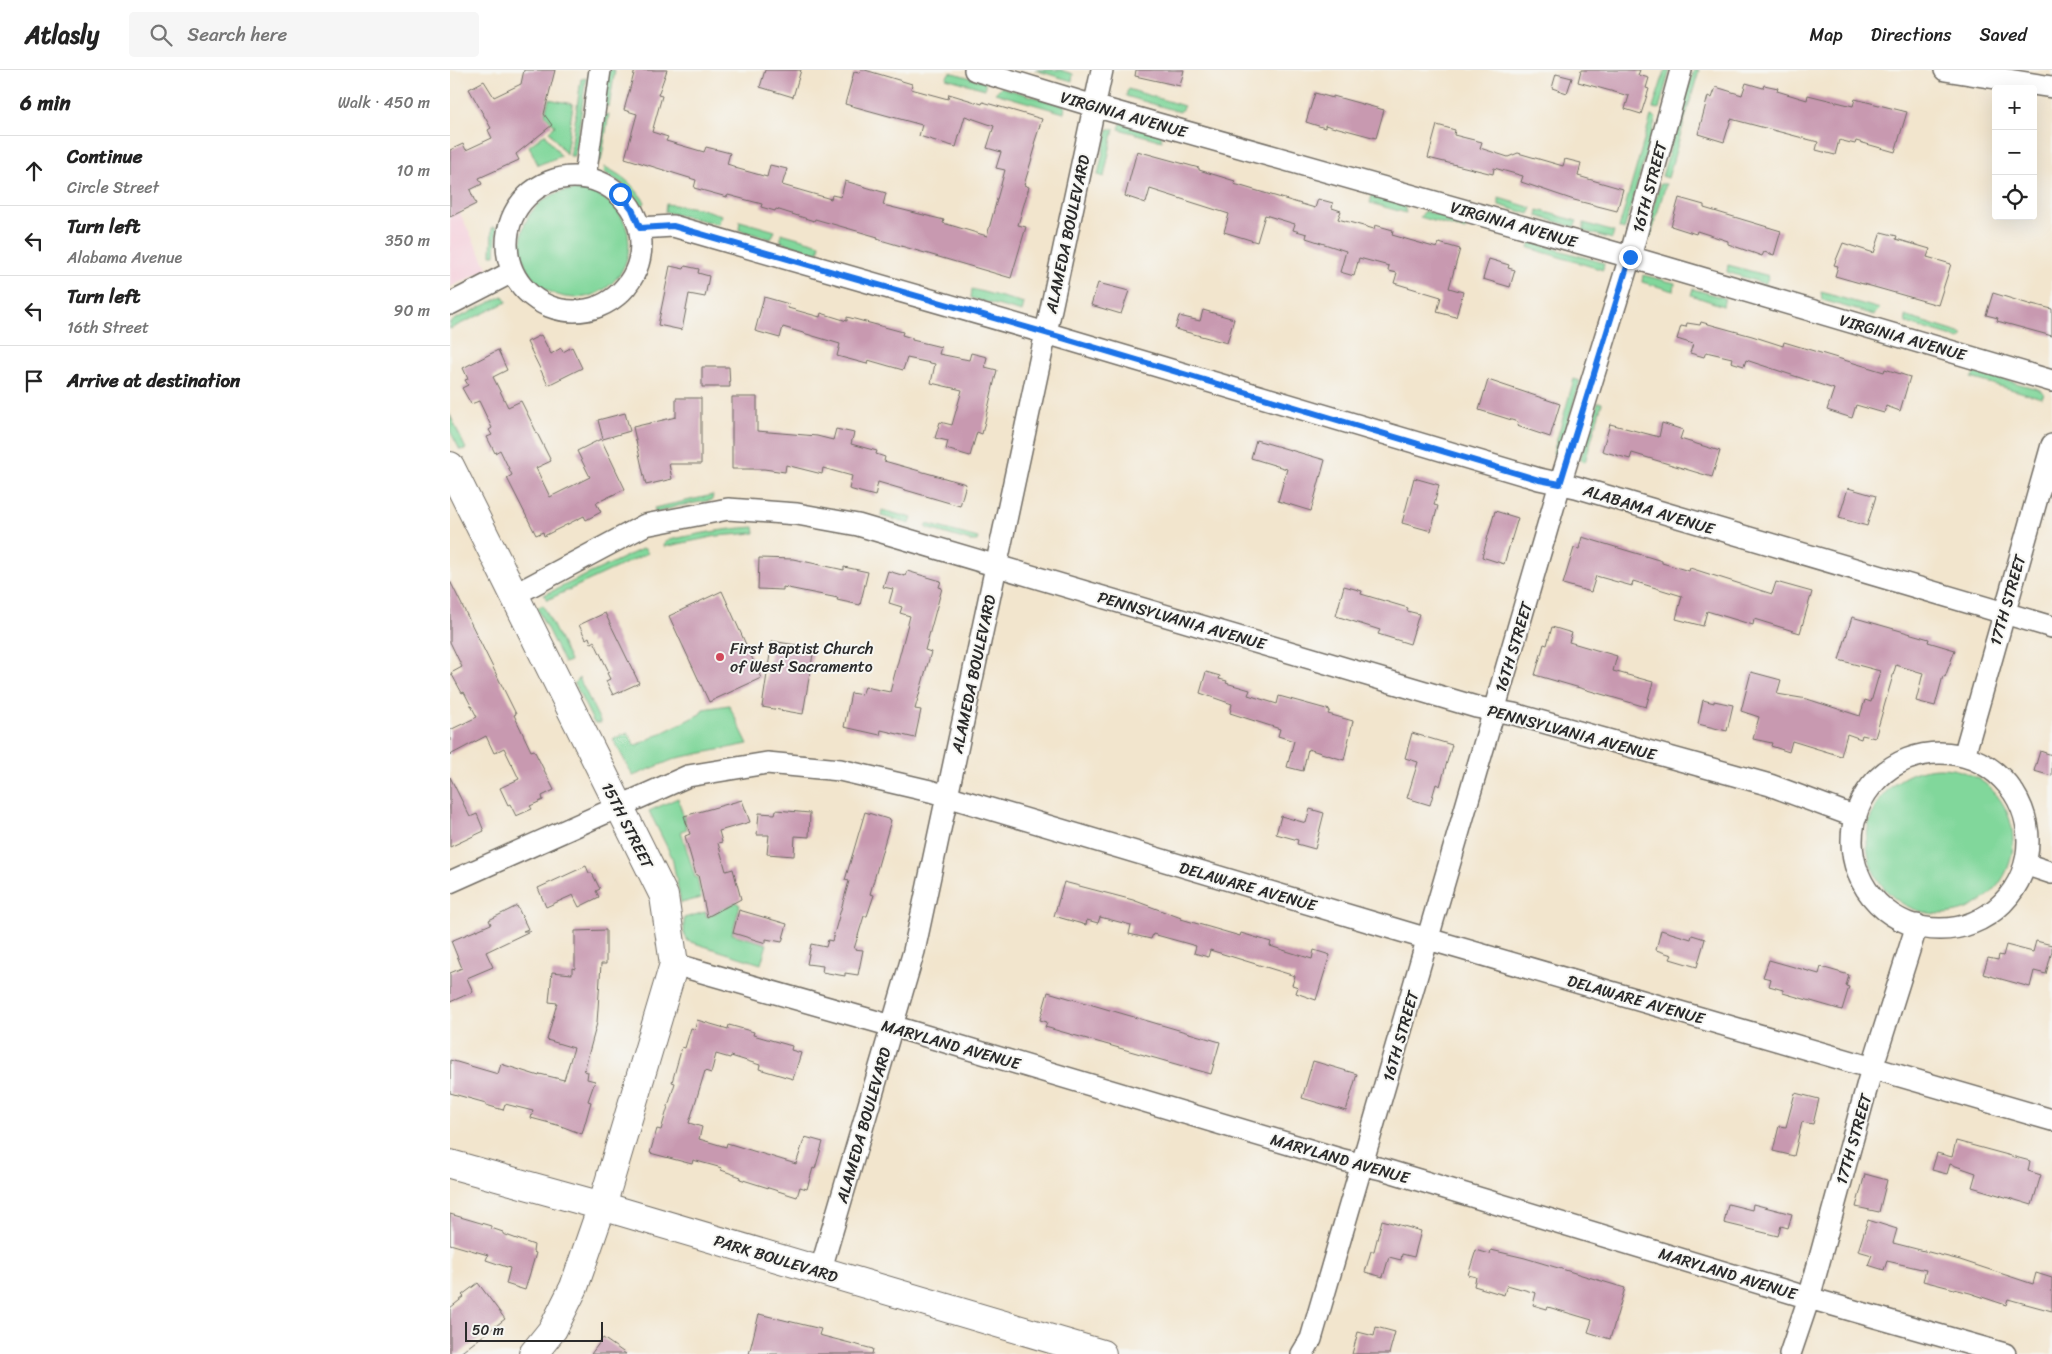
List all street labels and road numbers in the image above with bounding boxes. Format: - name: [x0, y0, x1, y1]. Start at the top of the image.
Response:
- street label: VIRGINIA AVENUE: [1057, 83, 1192, 147]
- street label: 16TH STREET: [1623, 137, 1676, 236]
- street label: ALAMEDA BOULEVARD: [1036, 152, 1099, 317]
- street label: VIRGINIA AVENUE: [1447, 193, 1582, 257]
- street label: VIRGINIA AVENUE: [1836, 306, 1971, 370]
- street label: ALABAMA AVENUE: [1579, 475, 1719, 544]
- street label: 17TH STREET: [1981, 550, 2035, 649]
- street label: PENNSYLVANIA AVENUE: [1094, 583, 1271, 659]
- street label: ALAMEDA BOULEVARD: [942, 592, 1005, 757]
- street label: 16TH STREET: [1486, 597, 1541, 696]
- street label: PENNSYLVANIA AVENUE: [1484, 696, 1661, 769]
- street label: 15TH STREET: [593, 777, 662, 875]
- street label: DELAWARE AVENUE: [1176, 853, 1321, 920]
- street label: DELAWARE AVENUE: [1564, 966, 1709, 1033]
- street label: 16TH STREET: [1374, 986, 1428, 1085]
- street label: MARYLAND AVENUE: [878, 1011, 1025, 1078]
- street label: ALAMEDA BOULEVARD: [827, 1043, 900, 1208]
- street label: 17TH STREET: [1827, 1089, 1881, 1188]
- street label: MARYLAND AVENUE: [1267, 1125, 1414, 1192]
- street label: PARK BOULEVARD: [710, 1226, 842, 1291]
- street label: MARYLAND AVENUE: [1655, 1239, 1802, 1309]

